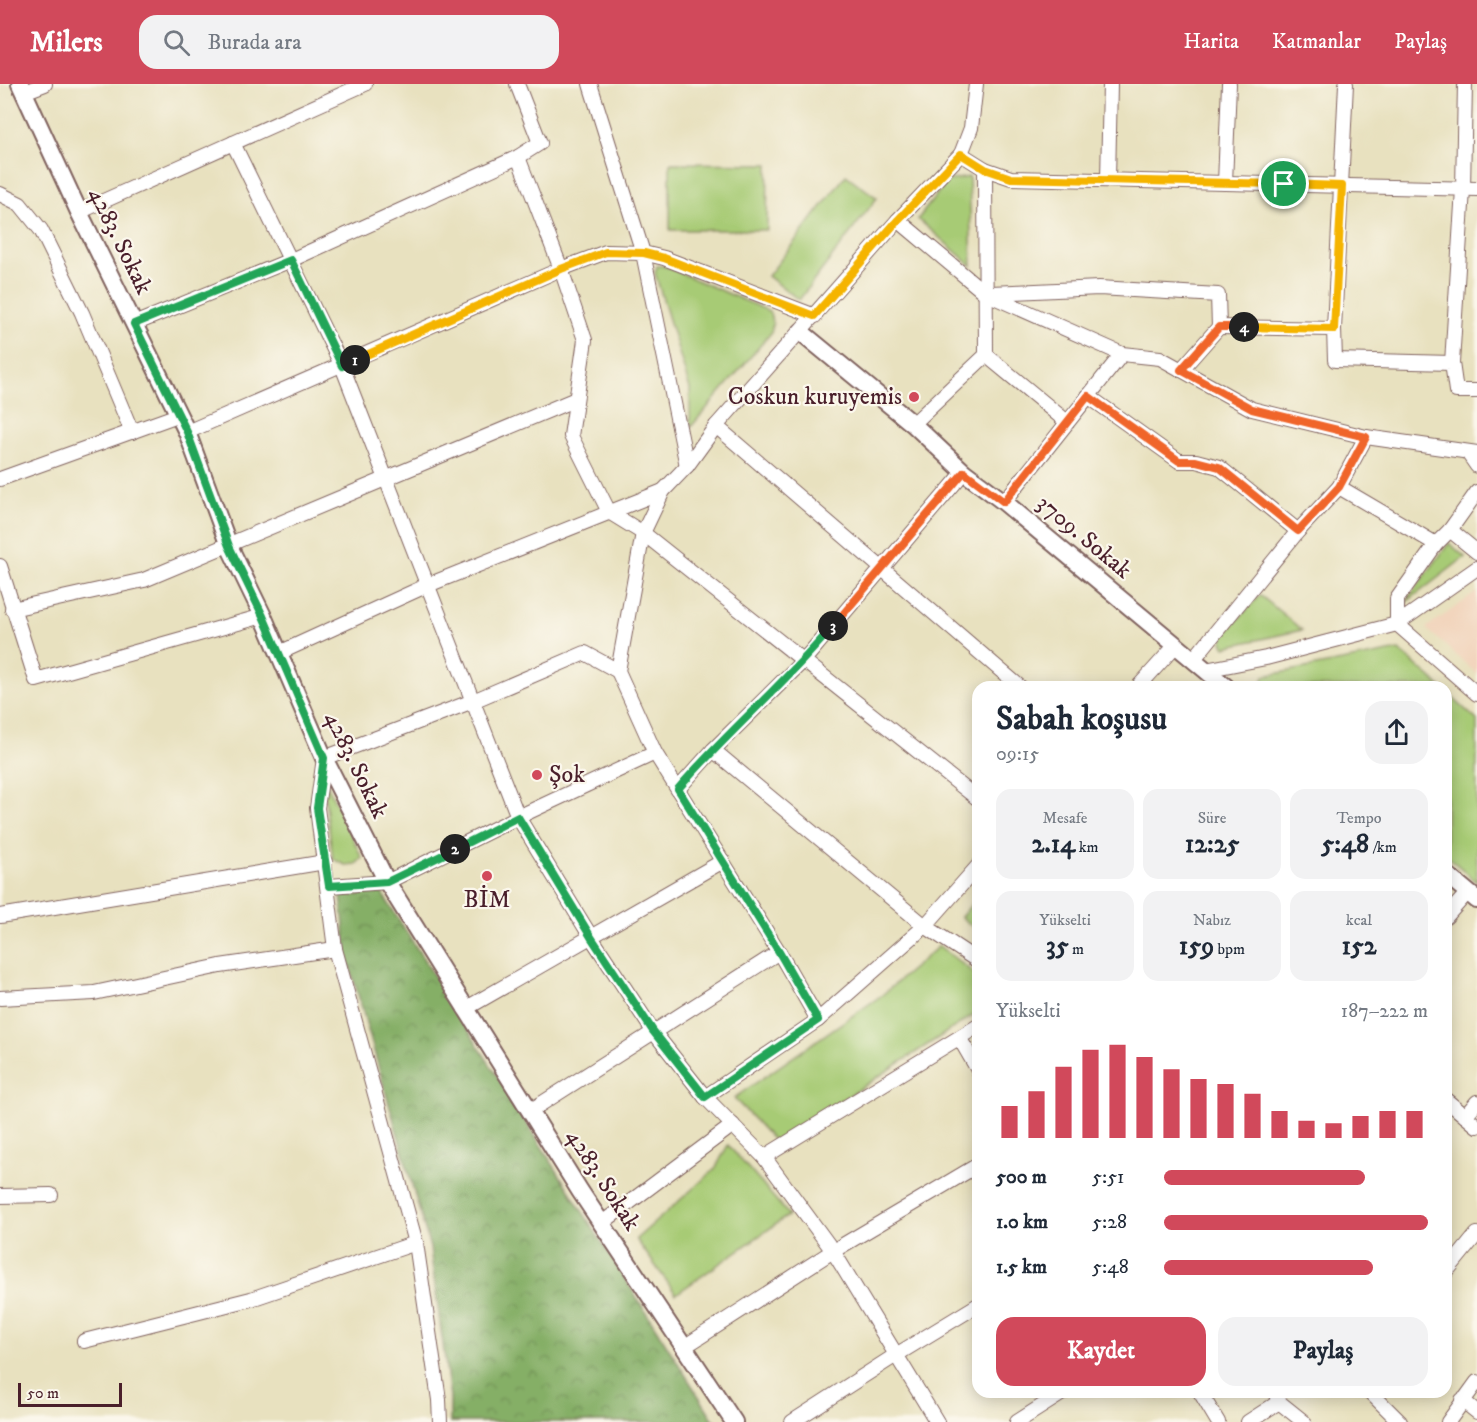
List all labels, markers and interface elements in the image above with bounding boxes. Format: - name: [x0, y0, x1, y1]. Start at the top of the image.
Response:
- search box: [139, 15, 559, 69]
- text: Milers: [30, 25, 103, 60]
- icon: search: [160, 26, 193, 59]
- text: Burada ara: [208, 29, 302, 56]
- text: Harita: [1184, 29, 1239, 55]
- text: Katmanlar: [1272, 29, 1361, 55]
- text: Paylaş: [1394, 29, 1447, 55]
- pin: [1258, 158, 1309, 209]
- icon: arrive: [1267, 167, 1300, 200]
- street label: 4283. Sokak: [81, 182, 159, 300]
- pin: 4: [1229, 312, 1259, 342]
- text: 4: [1239, 317, 1249, 337]
- pin: 1: [340, 345, 370, 375]
- text: 1: [352, 350, 358, 370]
- place label: Coskun kuruyemis: [728, 382, 902, 412]
- marker: Coskun kuruyemis: [907, 390, 921, 404]
- street label: 3709. Sokak: [1030, 488, 1138, 586]
- pin: 3: [818, 611, 848, 641]
- text: 3: [830, 616, 836, 636]
- text: Sabah koşusu: [996, 699, 1167, 740]
- button: share: [1365, 701, 1428, 764]
- street label: 4283. Sokak: [317, 706, 395, 824]
- text: 09:15: [996, 742, 1039, 767]
- place label: Şok: [549, 760, 585, 790]
- marker: Şok: [530, 768, 544, 782]
- text: Mesafe: [1043, 808, 1087, 828]
- text: Süre: [1198, 808, 1226, 828]
- text: Tempo: [1337, 808, 1381, 828]
- text: 2.14: [1031, 828, 1075, 861]
- text: 12:25: [1185, 828, 1239, 861]
- text: 5:48: [1321, 828, 1369, 861]
- pin: 2: [440, 834, 470, 864]
- text: km: [1075, 837, 1099, 857]
- text: /km: [1369, 837, 1397, 857]
- text: 2: [451, 839, 459, 859]
- marker: BİM: [480, 869, 494, 883]
- place label: BİM: [463, 884, 511, 915]
- text: Yükselti: [1039, 910, 1091, 930]
- text: Nabız: [1193, 910, 1231, 930]
- text: kcal: [1346, 910, 1372, 930]
- text: 35: [1046, 930, 1069, 963]
- text: 159: [1179, 930, 1214, 963]
- text: 152: [1341, 930, 1377, 963]
- text: m: [1069, 939, 1084, 959]
- text: bpm: [1214, 939, 1245, 959]
- text: Yükselti: [996, 999, 1061, 1024]
- text: 187–222 m: [1341, 999, 1428, 1024]
- street label: 4283. Sokak: [559, 1123, 647, 1237]
- text: 500 m: [996, 1165, 1047, 1190]
- text: 5:51: [1092, 1165, 1124, 1190]
- text: 1.0 km: [996, 1210, 1048, 1235]
- text: 5:28: [1092, 1210, 1127, 1235]
- text: 1.5 km: [996, 1255, 1047, 1280]
- text: 5:48: [1092, 1255, 1129, 1280]
- button: Kaydet: [996, 1317, 1206, 1386]
- button: Paylaş: [1218, 1317, 1428, 1386]
- scale bar: [18, 1380, 122, 1408]
- text: 50 m: [27, 1383, 59, 1403]

